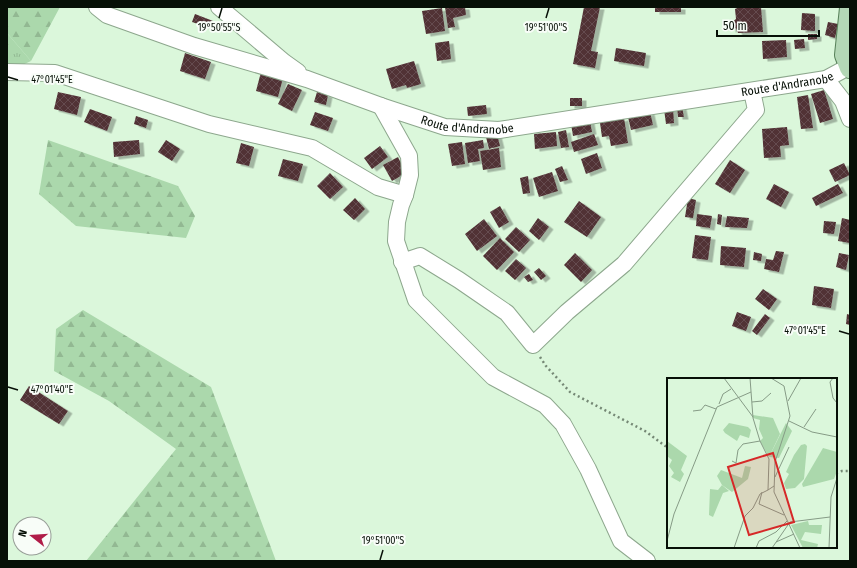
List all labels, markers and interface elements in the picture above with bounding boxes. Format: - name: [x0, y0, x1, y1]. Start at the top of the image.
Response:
- scale bar: [717, 12, 819, 38]
- text: 50 m: [723, 19, 747, 33]
- text: 19°50'55"S: [198, 22, 240, 34]
- text: 19°51'00"S: [525, 22, 567, 34]
- street label: Route d'Andranobe: [740, 69, 836, 99]
- text: 47°01'45"E: [31, 74, 73, 86]
- street label: Route d'Andranobe: [419, 113, 515, 137]
- text: 47°01'45"E: [784, 325, 826, 337]
- inset map: [667, 378, 837, 548]
- text: 47°01'40"E: [31, 384, 74, 396]
- north arrow: [12, 516, 52, 556]
- text: N: [16, 528, 30, 538]
- text: 19°51'00"S: [362, 535, 404, 547]

